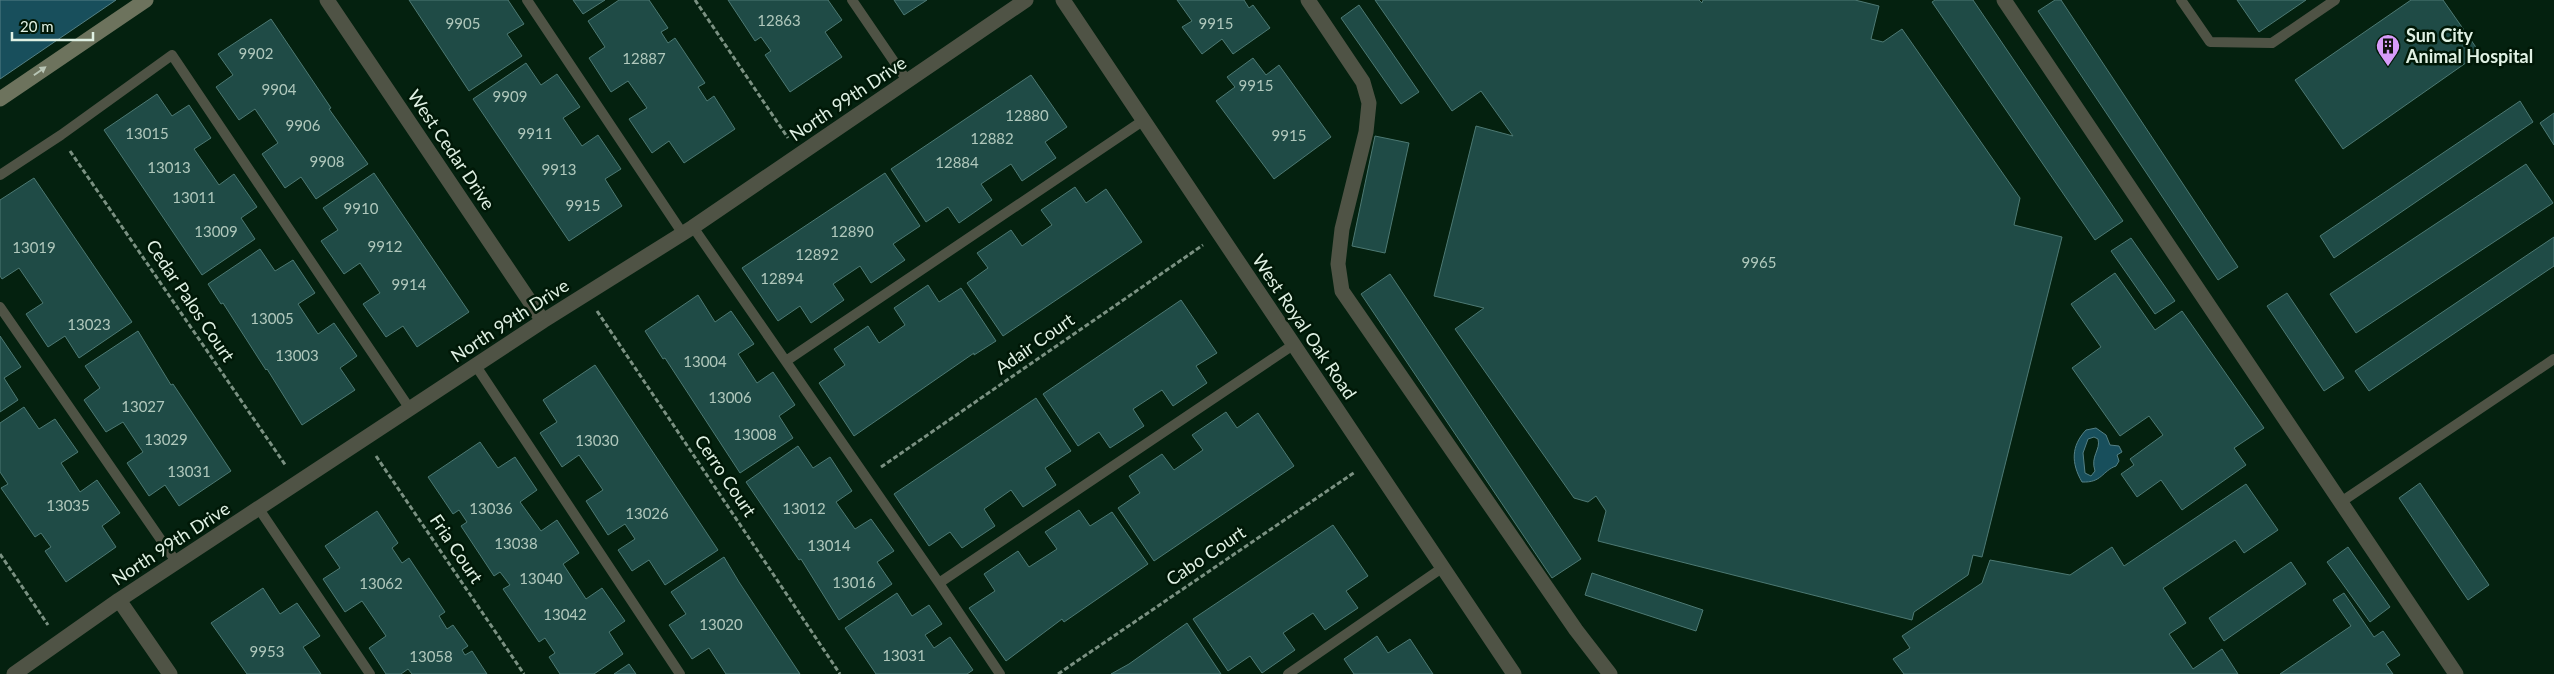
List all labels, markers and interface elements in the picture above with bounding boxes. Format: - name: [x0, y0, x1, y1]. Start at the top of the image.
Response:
- scale bar: [12, 10, 94, 42]
- house number: 12863: [757, 11, 801, 29]
- house number: 9905: [446, 14, 480, 32]
- house number: 9915: [1199, 14, 1233, 32]
- text: 20 m: [20, 17, 54, 35]
- place label: Sun City Animal Hospital: [2405, 24, 2533, 67]
- building icon: Sun City Animal Hospital: [2375, 33, 2401, 67]
- house number: 9902: [239, 44, 273, 62]
- house number: 12887: [622, 49, 666, 67]
- street label: North 99th Drive: [785, 51, 910, 145]
- one-way arrow: [33, 67, 47, 76]
- house number: 9915: [1239, 76, 1273, 94]
- house number: 9904: [262, 80, 297, 98]
- street label: West Cedar Drive: [404, 85, 500, 214]
- house number: 9909: [493, 87, 527, 105]
- house number: 12880: [1005, 106, 1049, 124]
- house number: 9906: [286, 116, 321, 134]
- house number: 13015: [125, 124, 169, 142]
- house number: 9911: [518, 124, 552, 142]
- house number: 9915: [1272, 126, 1306, 144]
- house number: 12882: [970, 129, 1014, 147]
- house number: 9908: [310, 152, 344, 170]
- house number: 12884: [935, 153, 979, 171]
- house number: 13013: [147, 158, 191, 176]
- house number: 9913: [542, 160, 576, 178]
- house number: 13011: [172, 188, 216, 206]
- house number: 9915: [566, 196, 600, 214]
- house number: 9910: [344, 199, 379, 217]
- house number: 13009: [194, 222, 238, 240]
- house number: 12890: [830, 222, 874, 240]
- street label: Cedar Palos Court: [142, 235, 240, 366]
- house number: 9912: [368, 237, 402, 255]
- house number: 13019: [12, 238, 56, 256]
- house number: 12892: [795, 245, 839, 263]
- street label: West Royal Oak Road: [1248, 250, 1362, 403]
- house number: 9965: [1742, 253, 1776, 271]
- house number: 12894: [760, 269, 804, 287]
- street label: North 99th Drive: [446, 274, 573, 366]
- house number: 9914: [392, 275, 427, 293]
- street label: Adair Court: [991, 308, 1079, 378]
- house number: 13005: [250, 309, 294, 327]
- house number: 13023: [67, 315, 111, 333]
- house number: 13003: [275, 346, 319, 364]
- house number: 13004: [683, 352, 727, 370]
- house number: 13006: [708, 388, 752, 406]
- house number: 13027: [121, 397, 165, 415]
- house number: 13008: [733, 425, 777, 443]
- house number: 13029: [144, 430, 188, 448]
- street label: Cerro Court: [690, 430, 762, 521]
- house number: 13030: [575, 431, 619, 449]
- house number: 13031: [167, 462, 211, 480]
- house number: 13035: [46, 496, 90, 514]
- street label: North 99th Drive: [107, 497, 234, 589]
- house number: 13036: [469, 499, 513, 517]
- house number: 13012: [782, 499, 826, 517]
- house number: 13026: [625, 504, 669, 522]
- street label: Fria Court: [426, 510, 488, 588]
- street label: Cabo Court: [1162, 520, 1250, 590]
- house number: 13038: [494, 534, 538, 552]
- house number: 13014: [807, 536, 851, 554]
- house number: 13040: [519, 569, 563, 587]
- house number: 13016: [832, 573, 876, 591]
- house number: 13062: [359, 574, 403, 592]
- house number: 13042: [543, 605, 587, 623]
- house number: 13020: [699, 615, 743, 633]
- house number: 9953: [250, 642, 284, 660]
- house number: 13031: [882, 646, 926, 664]
- house number: 13058: [409, 647, 453, 665]

